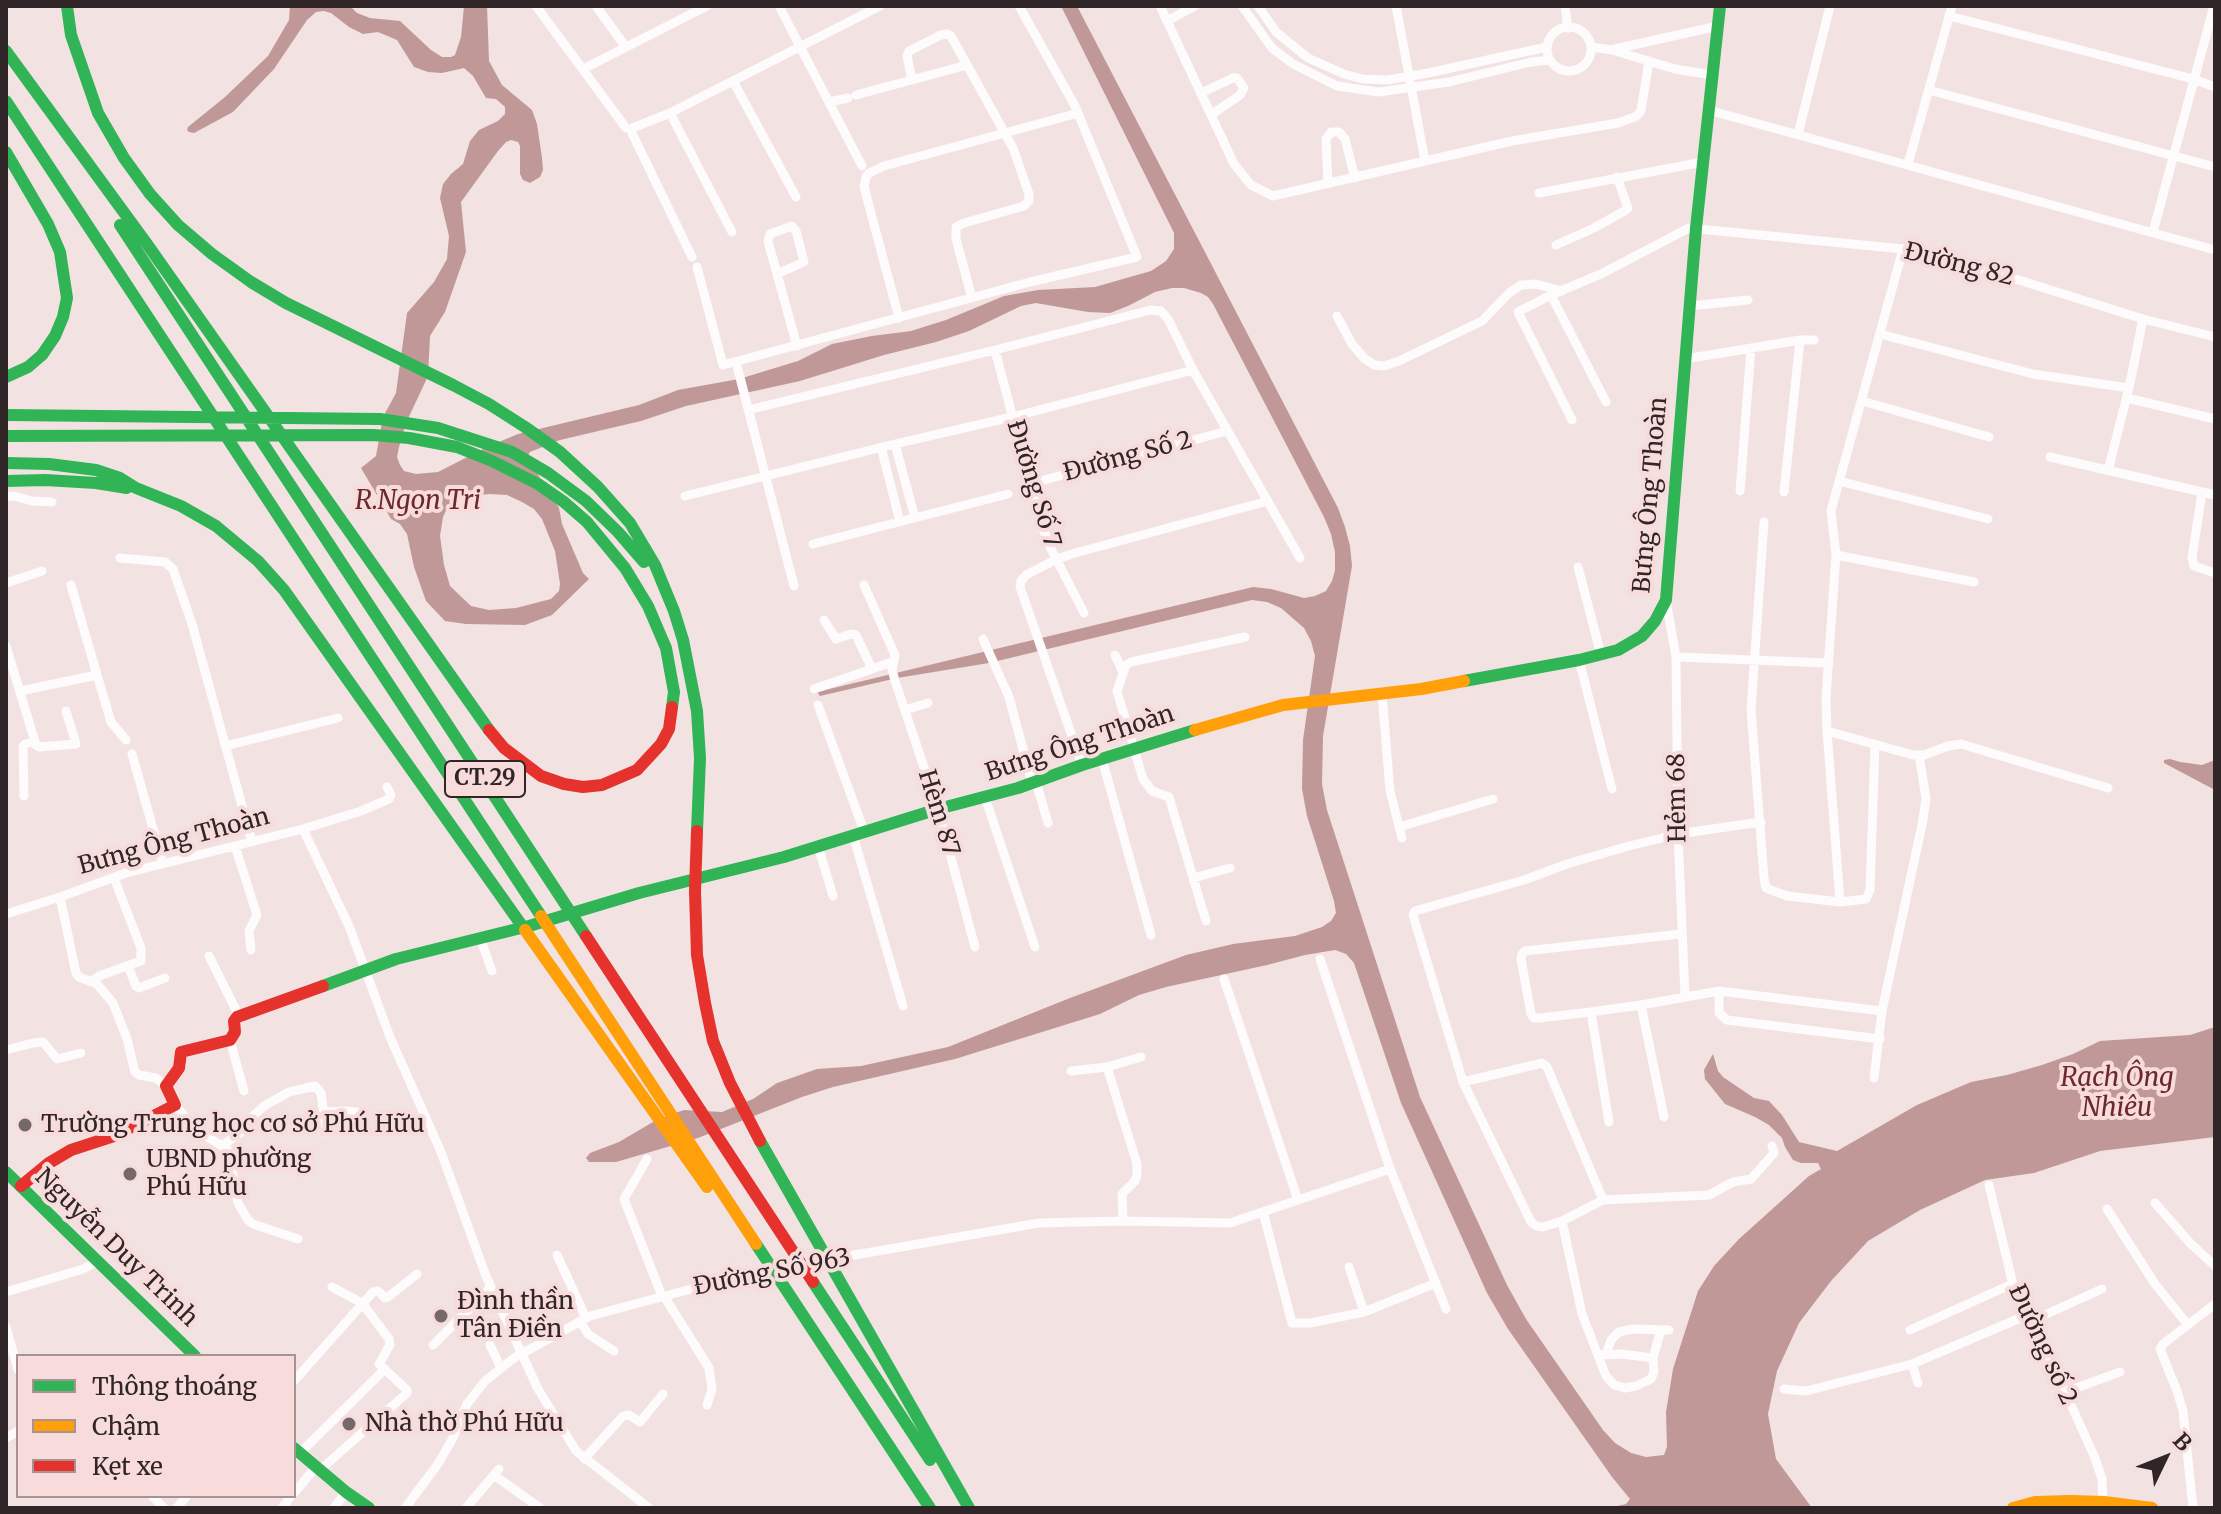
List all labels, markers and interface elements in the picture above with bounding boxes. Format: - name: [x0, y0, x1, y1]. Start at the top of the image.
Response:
- street label: Đường 82: [1901, 237, 2017, 293]
- street label: Bưng Ông Thoàn: [1628, 396, 1674, 594]
- street label: Đường Số 7: [1000, 417, 1066, 551]
- street label: Đường Số 2: [1060, 426, 1196, 488]
- water label: R.Ngọn Tri: [355, 486, 481, 518]
- street label: Bưng Ông Thoàn: [982, 700, 1178, 788]
- street label: Hẻm 68: [1663, 753, 1693, 843]
- road number: CT.29: [445, 761, 525, 797]
- street label: Hèm 87: [911, 767, 965, 859]
- street label: Bưng Ông Thoàn: [75, 803, 273, 881]
- water label: Rạch Ông Nhiêu: [2061, 1063, 2173, 1124]
- place label: Trường Trung học cơ sở Phú Hữu: [41, 1111, 424, 1139]
- marker: Trường Trung học cơ sở Phú Hữu: [16, 1116, 34, 1134]
- place label: UBND phường Phú Hữu: [146, 1146, 311, 1202]
- street label: Nguyễn Duy Trinh: [29, 1163, 203, 1333]
- marker: UBND phường Phú Hữu: [121, 1165, 139, 1183]
- street label: Đường Số 963: [691, 1244, 853, 1302]
- street label: Đường số 2: [2002, 1280, 2082, 1410]
- place label: Đình thần Tân Điền: [457, 1288, 574, 1344]
- marker: Đình thần Tân Điền: [432, 1307, 450, 1325]
- legend: [16, 1354, 296, 1498]
- text: Thông thoáng: [92, 1371, 257, 1402]
- place label: Nhà thờ Phú Hữu: [365, 1410, 564, 1438]
- text: Chậm: [92, 1411, 160, 1442]
- marker: Nhà thờ Phú Hữu: [340, 1415, 358, 1433]
- north arrow: [2125, 1418, 2205, 1498]
- text: B: [2167, 1426, 2198, 1457]
- text: Kẹt xe: [92, 1451, 163, 1482]

